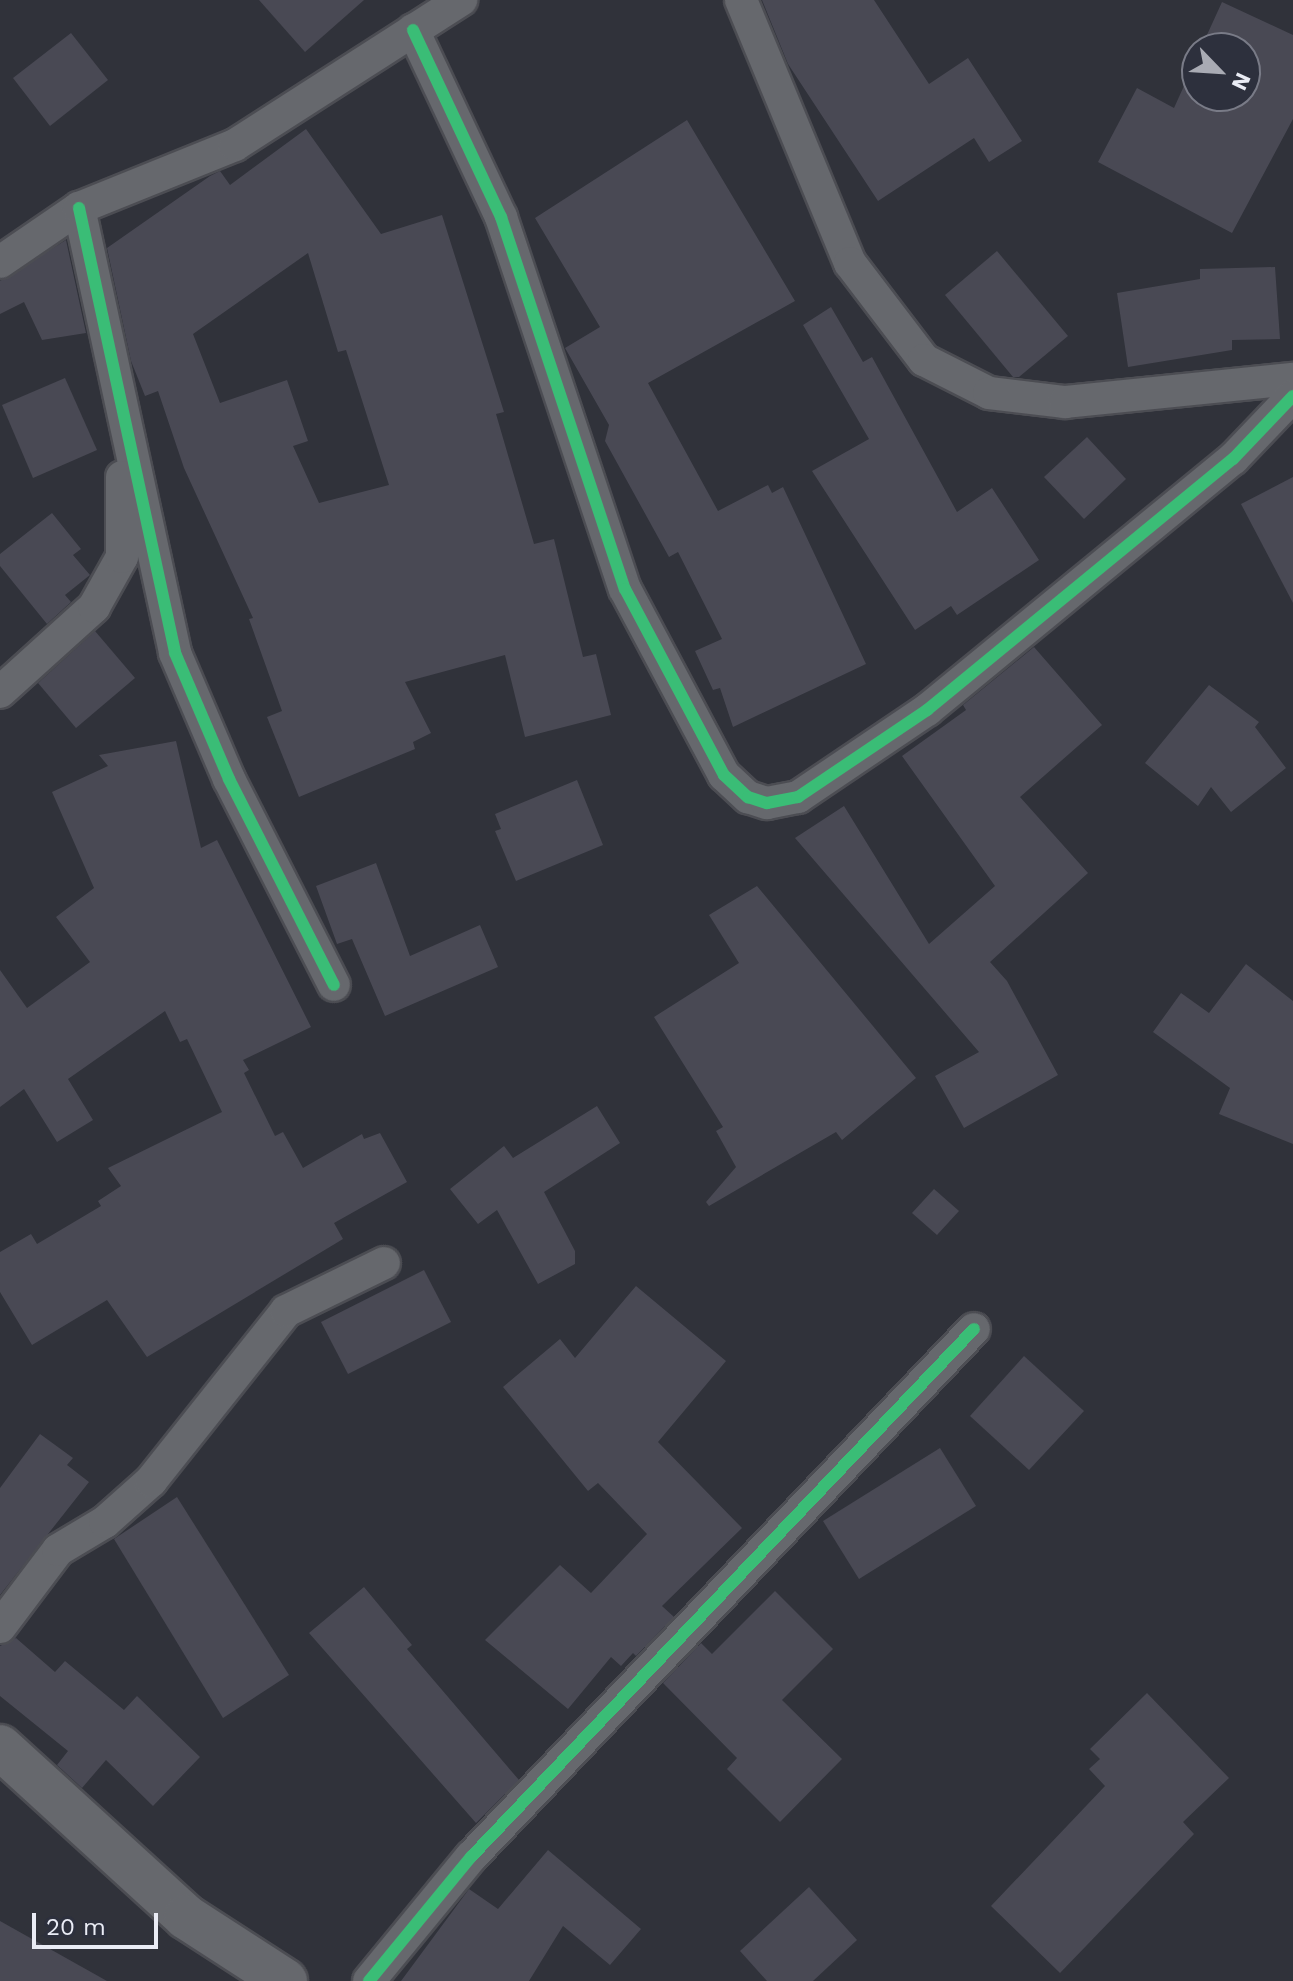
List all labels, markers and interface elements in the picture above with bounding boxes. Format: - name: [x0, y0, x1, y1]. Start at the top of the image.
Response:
- north arrow: [1181, 32, 1261, 112]
- text: N: [1227, 69, 1256, 94]
- scale bar: [36, 1897, 162, 1947]
- text: 20 m: [46, 1913, 106, 1941]

